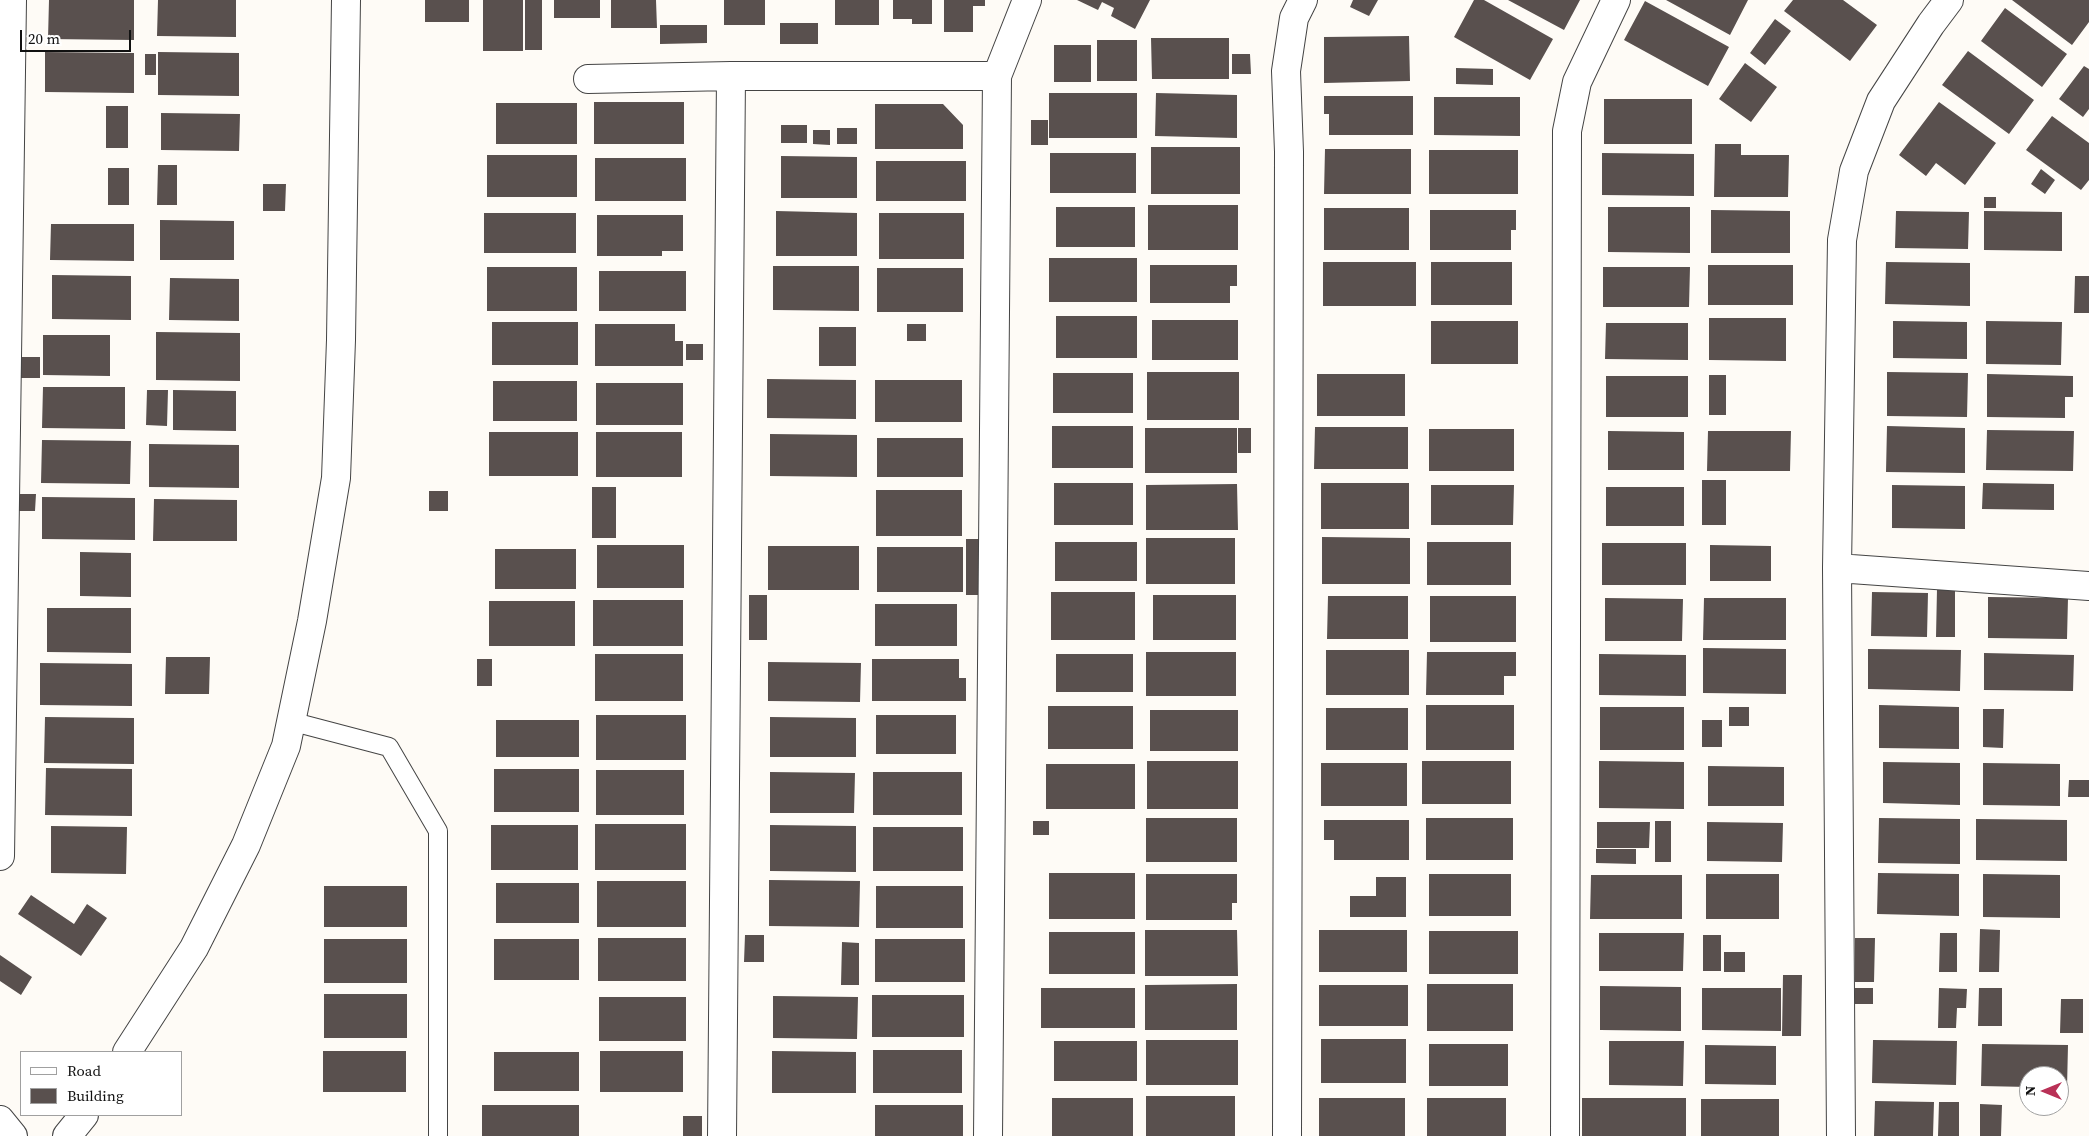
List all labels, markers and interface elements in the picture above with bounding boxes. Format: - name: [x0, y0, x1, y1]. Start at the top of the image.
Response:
- scale bar: [22, 20, 134, 52]
- text: 20 m: [28, 28, 60, 49]
- legend: [20, 1051, 182, 1116]
- text: Road: [67, 1060, 101, 1081]
- north arrow: [2019, 1066, 2069, 1116]
- text: Building: [67, 1085, 124, 1106]
- text: N: [2020, 1086, 2040, 1096]

